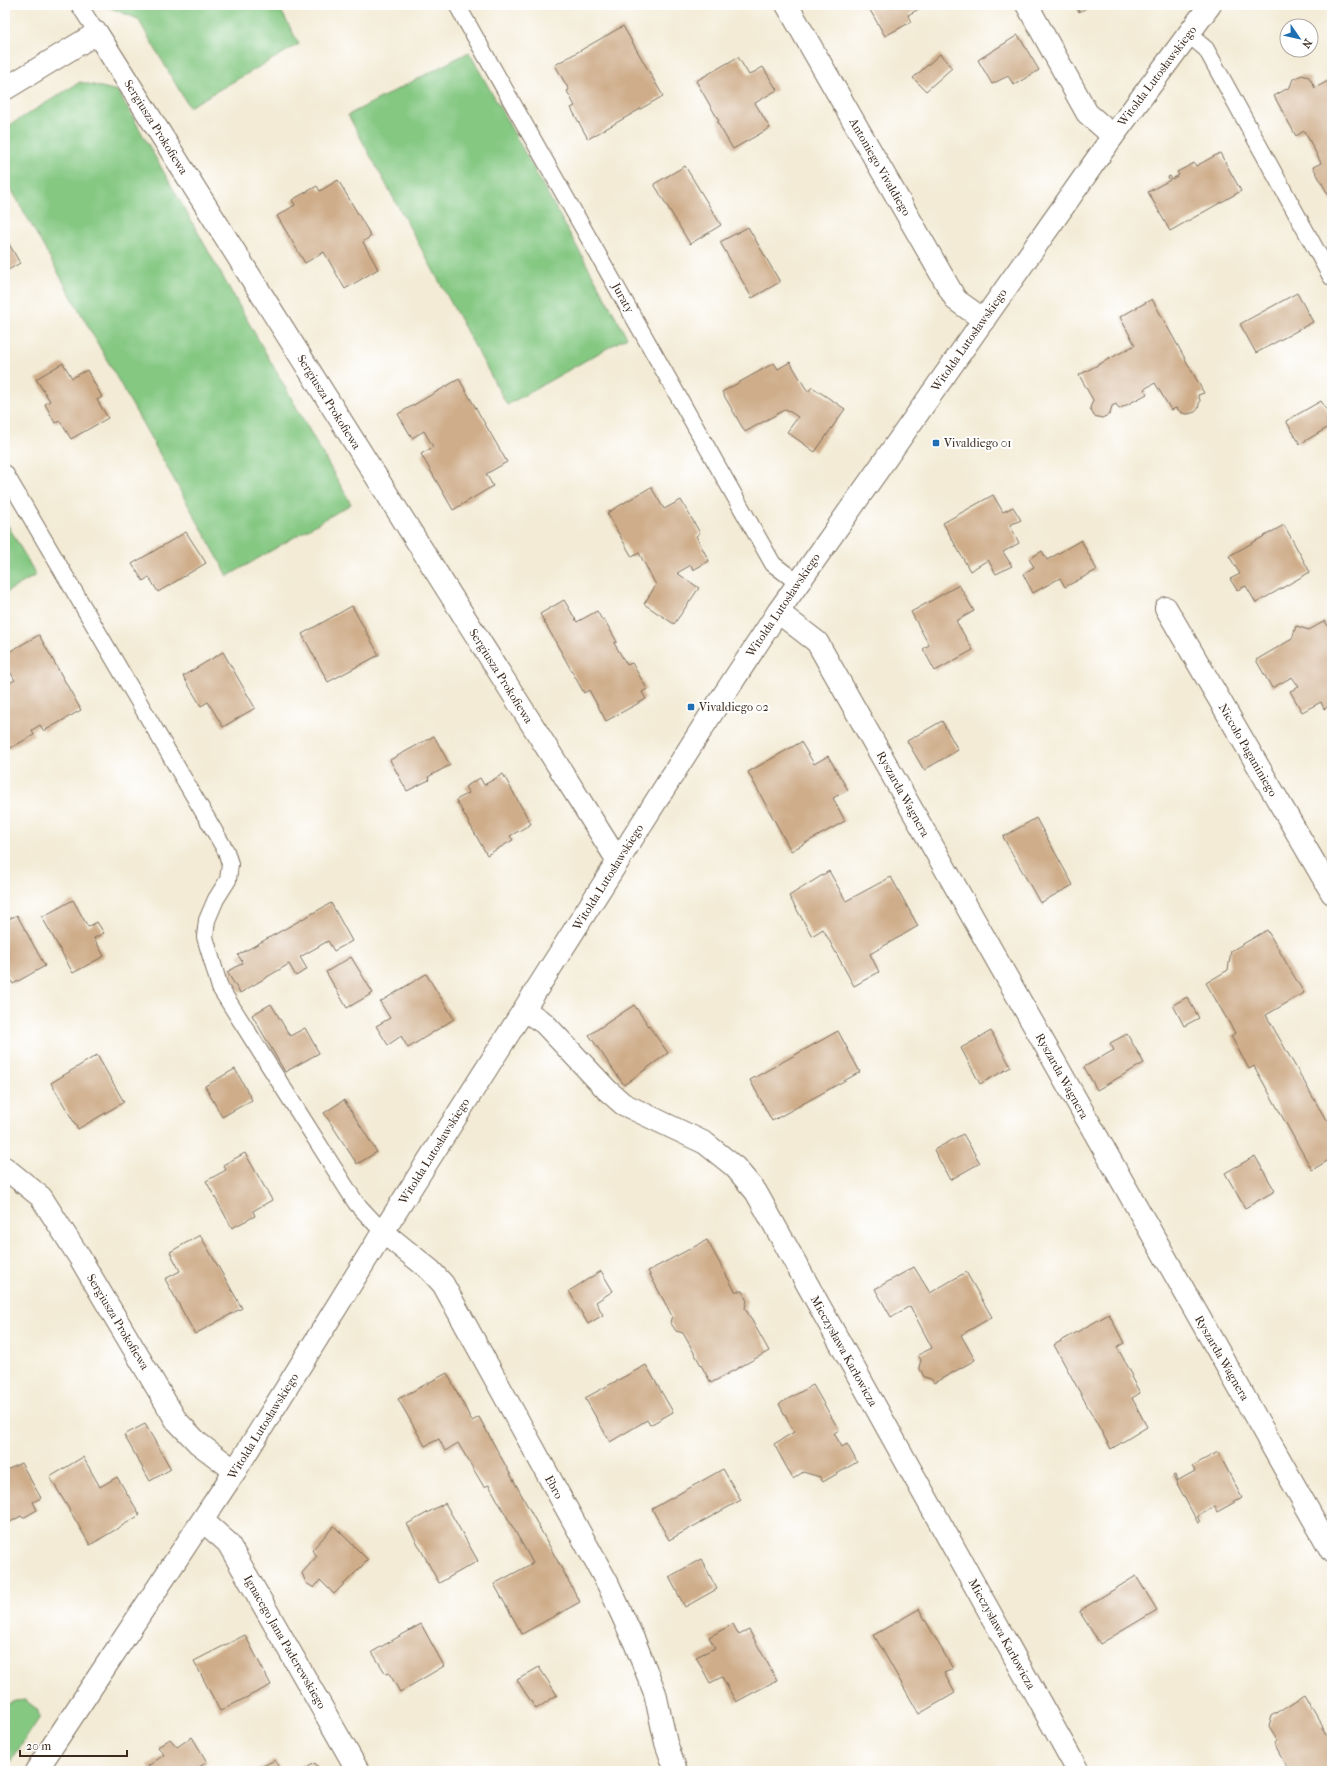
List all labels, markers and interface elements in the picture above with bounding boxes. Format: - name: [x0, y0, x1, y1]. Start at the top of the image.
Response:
- north arrow: [1279, 18, 1319, 58]
- street label: Witolda Lutosławskiego: [1114, 23, 1199, 130]
- text: N: [1299, 36, 1315, 51]
- street label: Sergiusza Prokofiewa: [121, 77, 191, 177]
- street label: Antoniego Vivaldiego: [846, 115, 914, 218]
- street label: Juraty: [609, 280, 637, 316]
- street label: Witolda Lutosławskiego: [928, 286, 1010, 395]
- street label: Sergiusza Prokofiewa: [294, 352, 364, 452]
- place label: Vivaldiego 01: [943, 436, 1012, 450]
- marker: Vivaldiego 01: [931, 438, 941, 448]
- street label: Witolda Lutosławskiego: [742, 550, 823, 660]
- street label: Sergiusza Prokofiewa: [466, 626, 536, 726]
- place label: Vivaldiego 02: [698, 700, 769, 714]
- street label: Niccolo Paganiniego: [1216, 701, 1280, 799]
- marker: Vivaldiego 02: [686, 702, 696, 712]
- street label: Ryszarda Wagnera: [874, 749, 933, 840]
- street label: Witolda Lutosławskiego: [569, 822, 646, 933]
- street label: Ryszarda Wagnera: [1033, 1031, 1092, 1122]
- street label: Witolda Lutosławskiego: [395, 1096, 472, 1207]
- street label: Sergiusza Prokofiewa: [84, 1272, 152, 1373]
- street label: Mieczysława Karłowicza: [808, 1293, 880, 1409]
- street label: Ryszarda Wagnera: [1192, 1313, 1252, 1403]
- street label: Witolda Lutosławskiego: [224, 1371, 301, 1482]
- street label: Ebro: [542, 1473, 566, 1501]
- street label: Ignacego Jana Paderewskiego: [241, 1573, 329, 1711]
- street label: Mieczysława Karłowicza: [966, 1576, 1038, 1692]
- scale bar: [20, 1732, 127, 1758]
- text: 20 m: [26, 1739, 51, 1753]

